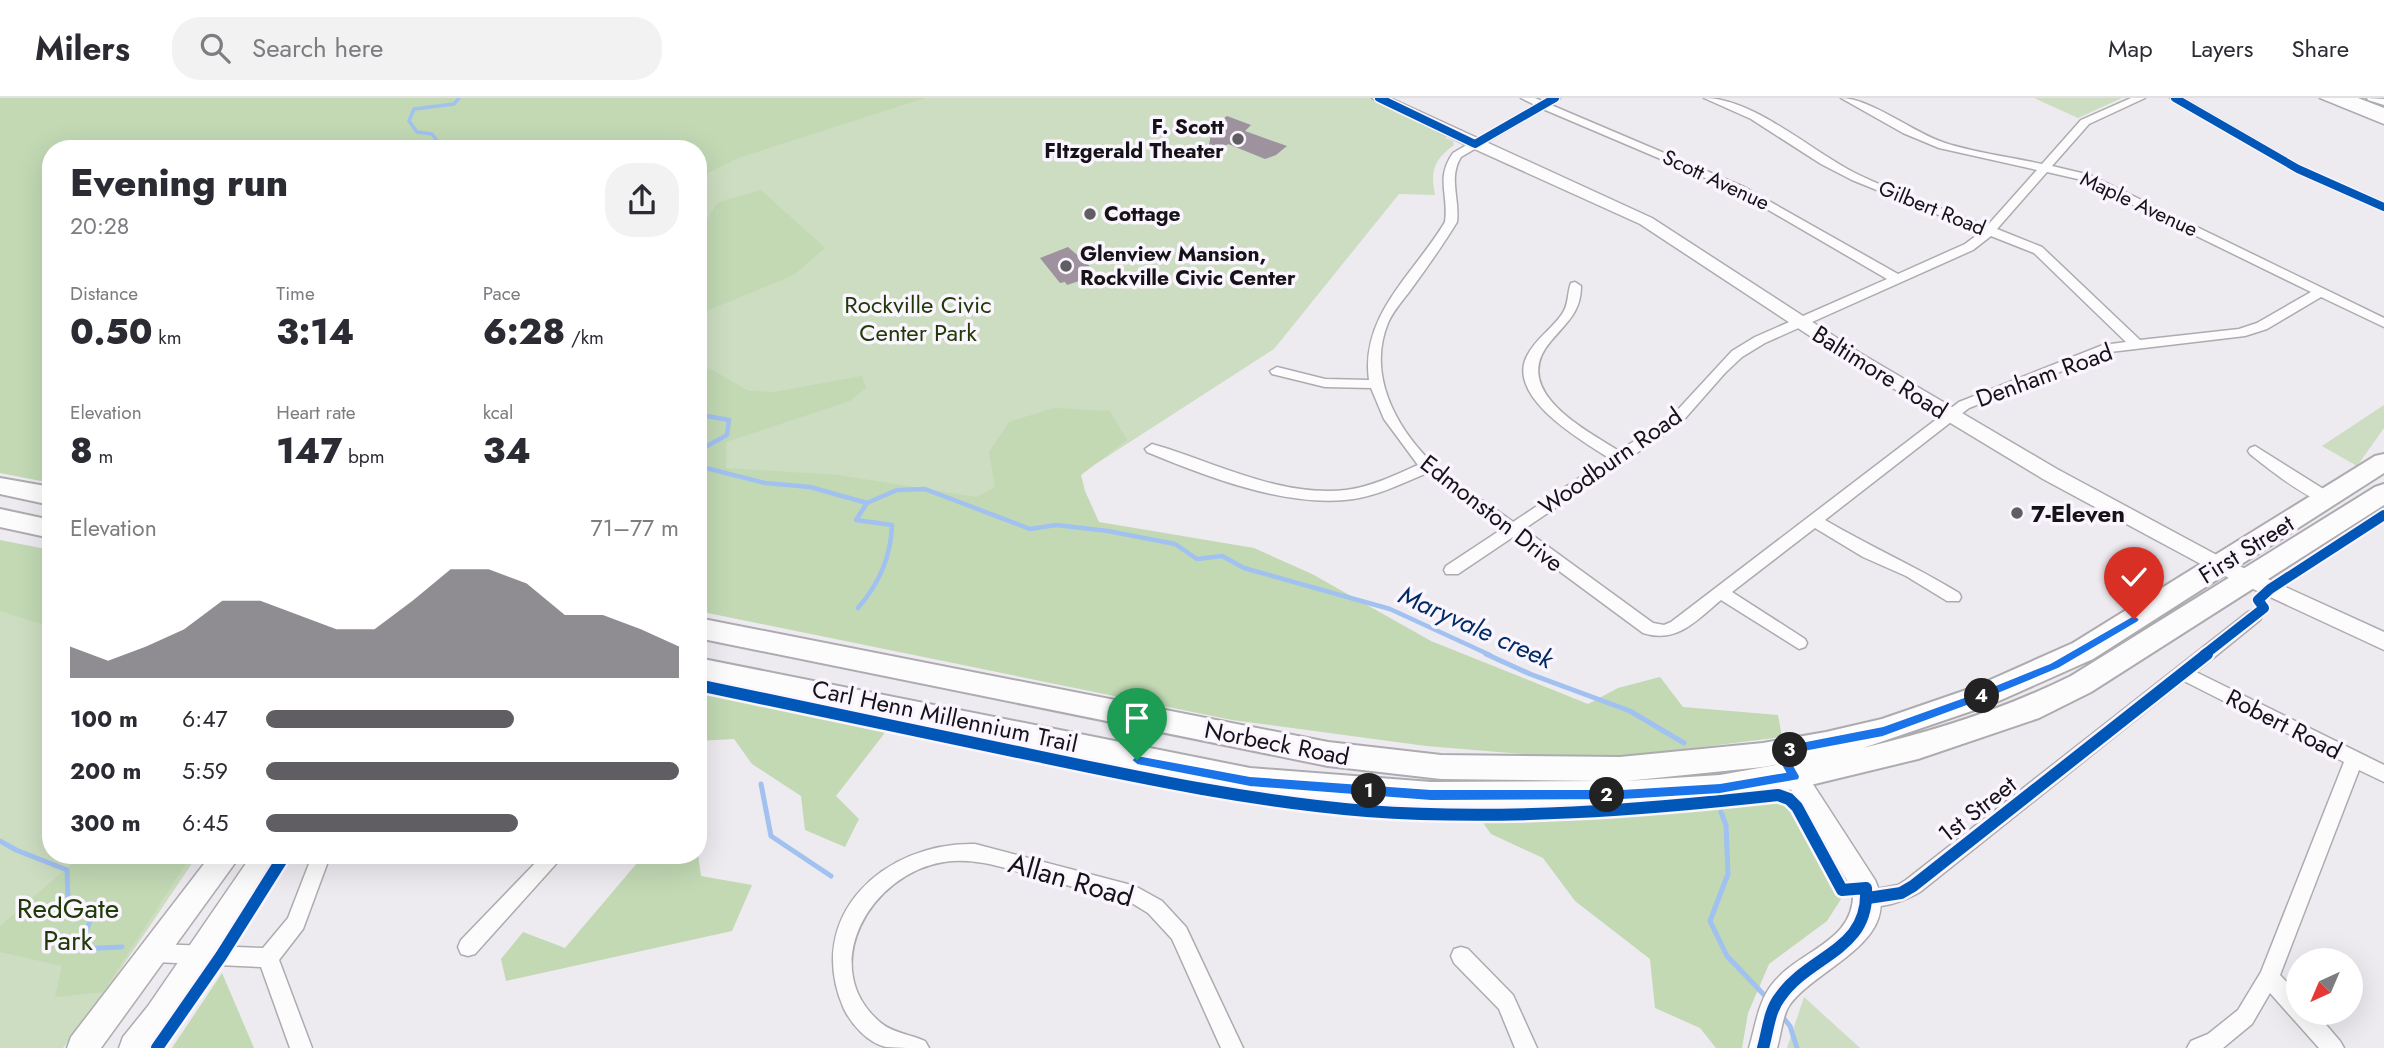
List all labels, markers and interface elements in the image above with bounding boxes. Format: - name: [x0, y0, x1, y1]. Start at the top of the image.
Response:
- search box: [172, 17, 662, 80]
- text: Milers: [35, 25, 130, 72]
- icon: search: [196, 29, 234, 67]
- text: Search here: [252, 29, 383, 67]
- text: Map: [2108, 31, 2153, 66]
- text: Layers: [2191, 31, 2253, 66]
- text: Share: [2291, 31, 2349, 66]
- place label: F. Scott FItzgerald Theater: [1044, 112, 1224, 166]
- marker: F. Scott FItzgerald Theater: [1230, 131, 1246, 147]
- street label: Scott Avenue: [1658, 142, 1775, 218]
- text: Evening run: [70, 155, 288, 210]
- button: share: [605, 163, 679, 237]
- street label: Maple Avenue: [2075, 164, 2203, 244]
- street label: Gilbert Road: [1874, 173, 1990, 243]
- place label: Cottage: [1104, 199, 1181, 229]
- marker: Cottage: [1082, 206, 1098, 222]
- text: 20:28: [70, 209, 129, 243]
- place label: Glenview Mansion, Rockville Civic Center: [1080, 239, 1296, 293]
- marker: Glenview Mansion, Rockville Civic Center: [1058, 258, 1074, 274]
- text: Distance: [70, 280, 138, 307]
- text: Time: [276, 280, 315, 307]
- text: Pace: [483, 280, 521, 307]
- park label: Rockville Civic Center Park: [844, 287, 992, 350]
- text: 0.50: [70, 307, 153, 357]
- text: 3:14: [276, 307, 354, 357]
- text: 6:28: [483, 307, 565, 357]
- street label: Baltimore Road: [1806, 316, 1954, 428]
- text: km: [153, 324, 182, 351]
- text: /km: [565, 324, 604, 351]
- street label: Denham Road: [1971, 334, 2117, 416]
- text: Elevation: [70, 399, 142, 426]
- text: Heart rate: [276, 399, 356, 426]
- text: kcal: [483, 399, 513, 426]
- street label: Woodburn Road: [1531, 399, 1689, 523]
- text: 8: [70, 426, 93, 476]
- text: 147: [276, 426, 342, 476]
- text: 34: [483, 426, 531, 476]
- text: m: [93, 443, 113, 470]
- text: bpm: [342, 443, 385, 470]
- street label: Edmonston Drive: [1413, 446, 1571, 580]
- place label: 7-Eleven: [2031, 496, 2125, 531]
- marker: 7-Eleven: [2009, 505, 2025, 521]
- street label: First Street: [2192, 506, 2301, 592]
- text: Elevation: [70, 511, 157, 545]
- text: 71–77 m: [591, 511, 679, 545]
- pin: [2104, 547, 2164, 619]
- icon: check: [2115, 558, 2153, 596]
- water label: Maryvale creek: [1393, 576, 1561, 679]
- street label: Carl Henn Millennium Trail: [809, 671, 1081, 761]
- pin: 4: [1965, 678, 2000, 714]
- street label: Robert Road: [2220, 680, 2348, 768]
- text: 4: [1975, 682, 1988, 709]
- pin: [1107, 688, 1167, 760]
- icon: arrive: [1118, 699, 1156, 737]
- text: 100 m: [70, 702, 138, 736]
- text: 6:47: [182, 702, 228, 736]
- street label: Norbeck Road: [1202, 712, 1352, 774]
- pin: 3: [1772, 732, 1808, 768]
- text: 3: [1784, 736, 1795, 763]
- text: 200 m: [70, 754, 141, 788]
- text: 5:59: [182, 754, 228, 788]
- street label: 1st Street: [1930, 767, 2024, 851]
- pin: 1: [1352, 774, 1386, 808]
- text: 1: [1364, 777, 1373, 804]
- pin: 2: [1590, 778, 1624, 812]
- text: 2: [1600, 781, 1613, 808]
- text: 300 m: [70, 806, 141, 840]
- text: 6:45: [182, 806, 229, 840]
- street label: Allan Road: [1004, 843, 1138, 917]
- park label: RedGate Park: [17, 888, 119, 961]
- north arrow: [2286, 948, 2362, 1026]
- map controls: [2286, 948, 2363, 1025]

